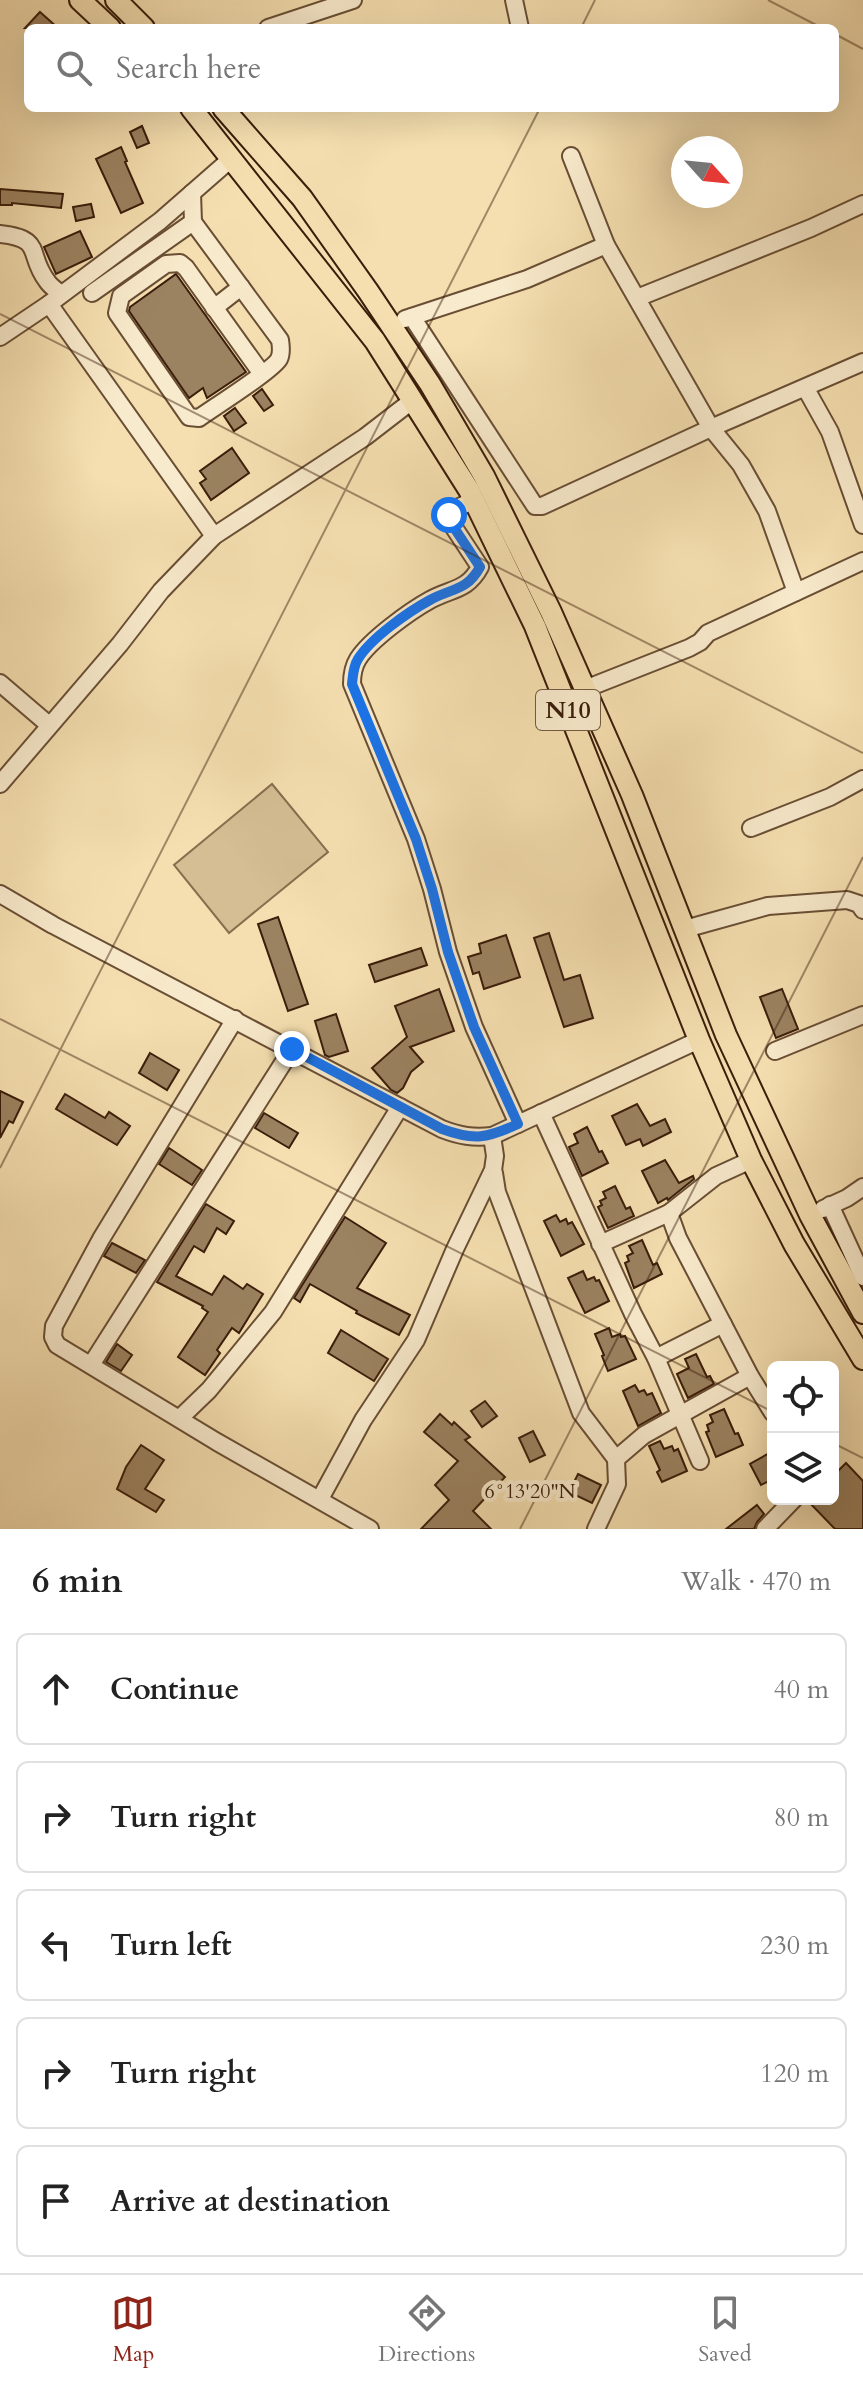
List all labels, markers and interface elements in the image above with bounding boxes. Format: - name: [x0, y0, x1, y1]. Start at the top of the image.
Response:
- search box: [24, 24, 839, 112]
- icon: search: [52, 46, 96, 90]
- text: Search here: [116, 48, 261, 89]
- north arrow: [671, 136, 743, 208]
- route start: [431, 497, 467, 533]
- road number: N10: [536, 690, 600, 730]
- route end: [274, 1031, 310, 1067]
- map controls: [767, 1361, 839, 1505]
- button: locate: [767, 1361, 839, 1433]
- button: layers: [767, 1433, 839, 1505]
- text: 6°13'20"N: [484, 1478, 576, 1505]
- text: 6 min: [32, 1558, 123, 1604]
- text: Walk · 470 m: [681, 1564, 831, 1599]
- icon: ahead: [34, 1667, 78, 1711]
- text: Continue: [110, 1669, 239, 1710]
- text: 40 m: [773, 1672, 829, 1707]
- icon: right: [34, 1795, 78, 1839]
- text: Turn right: [110, 1797, 256, 1838]
- text: 80 m: [773, 1800, 829, 1835]
- icon: left: [34, 1923, 78, 1967]
- text: Turn left: [110, 1925, 232, 1966]
- text: 230 m: [760, 1928, 829, 1963]
- icon: right: [34, 2051, 78, 2095]
- text: Turn right: [110, 2053, 256, 2094]
- text: 120 m: [760, 2056, 829, 2091]
- icon: arrive: [34, 2179, 78, 2223]
- text: Arrive at destination: [110, 2181, 390, 2222]
- tab: Map: [111, 2291, 155, 2369]
- tab: Directions: [378, 2291, 475, 2369]
- tab: Saved: [698, 2291, 752, 2369]

